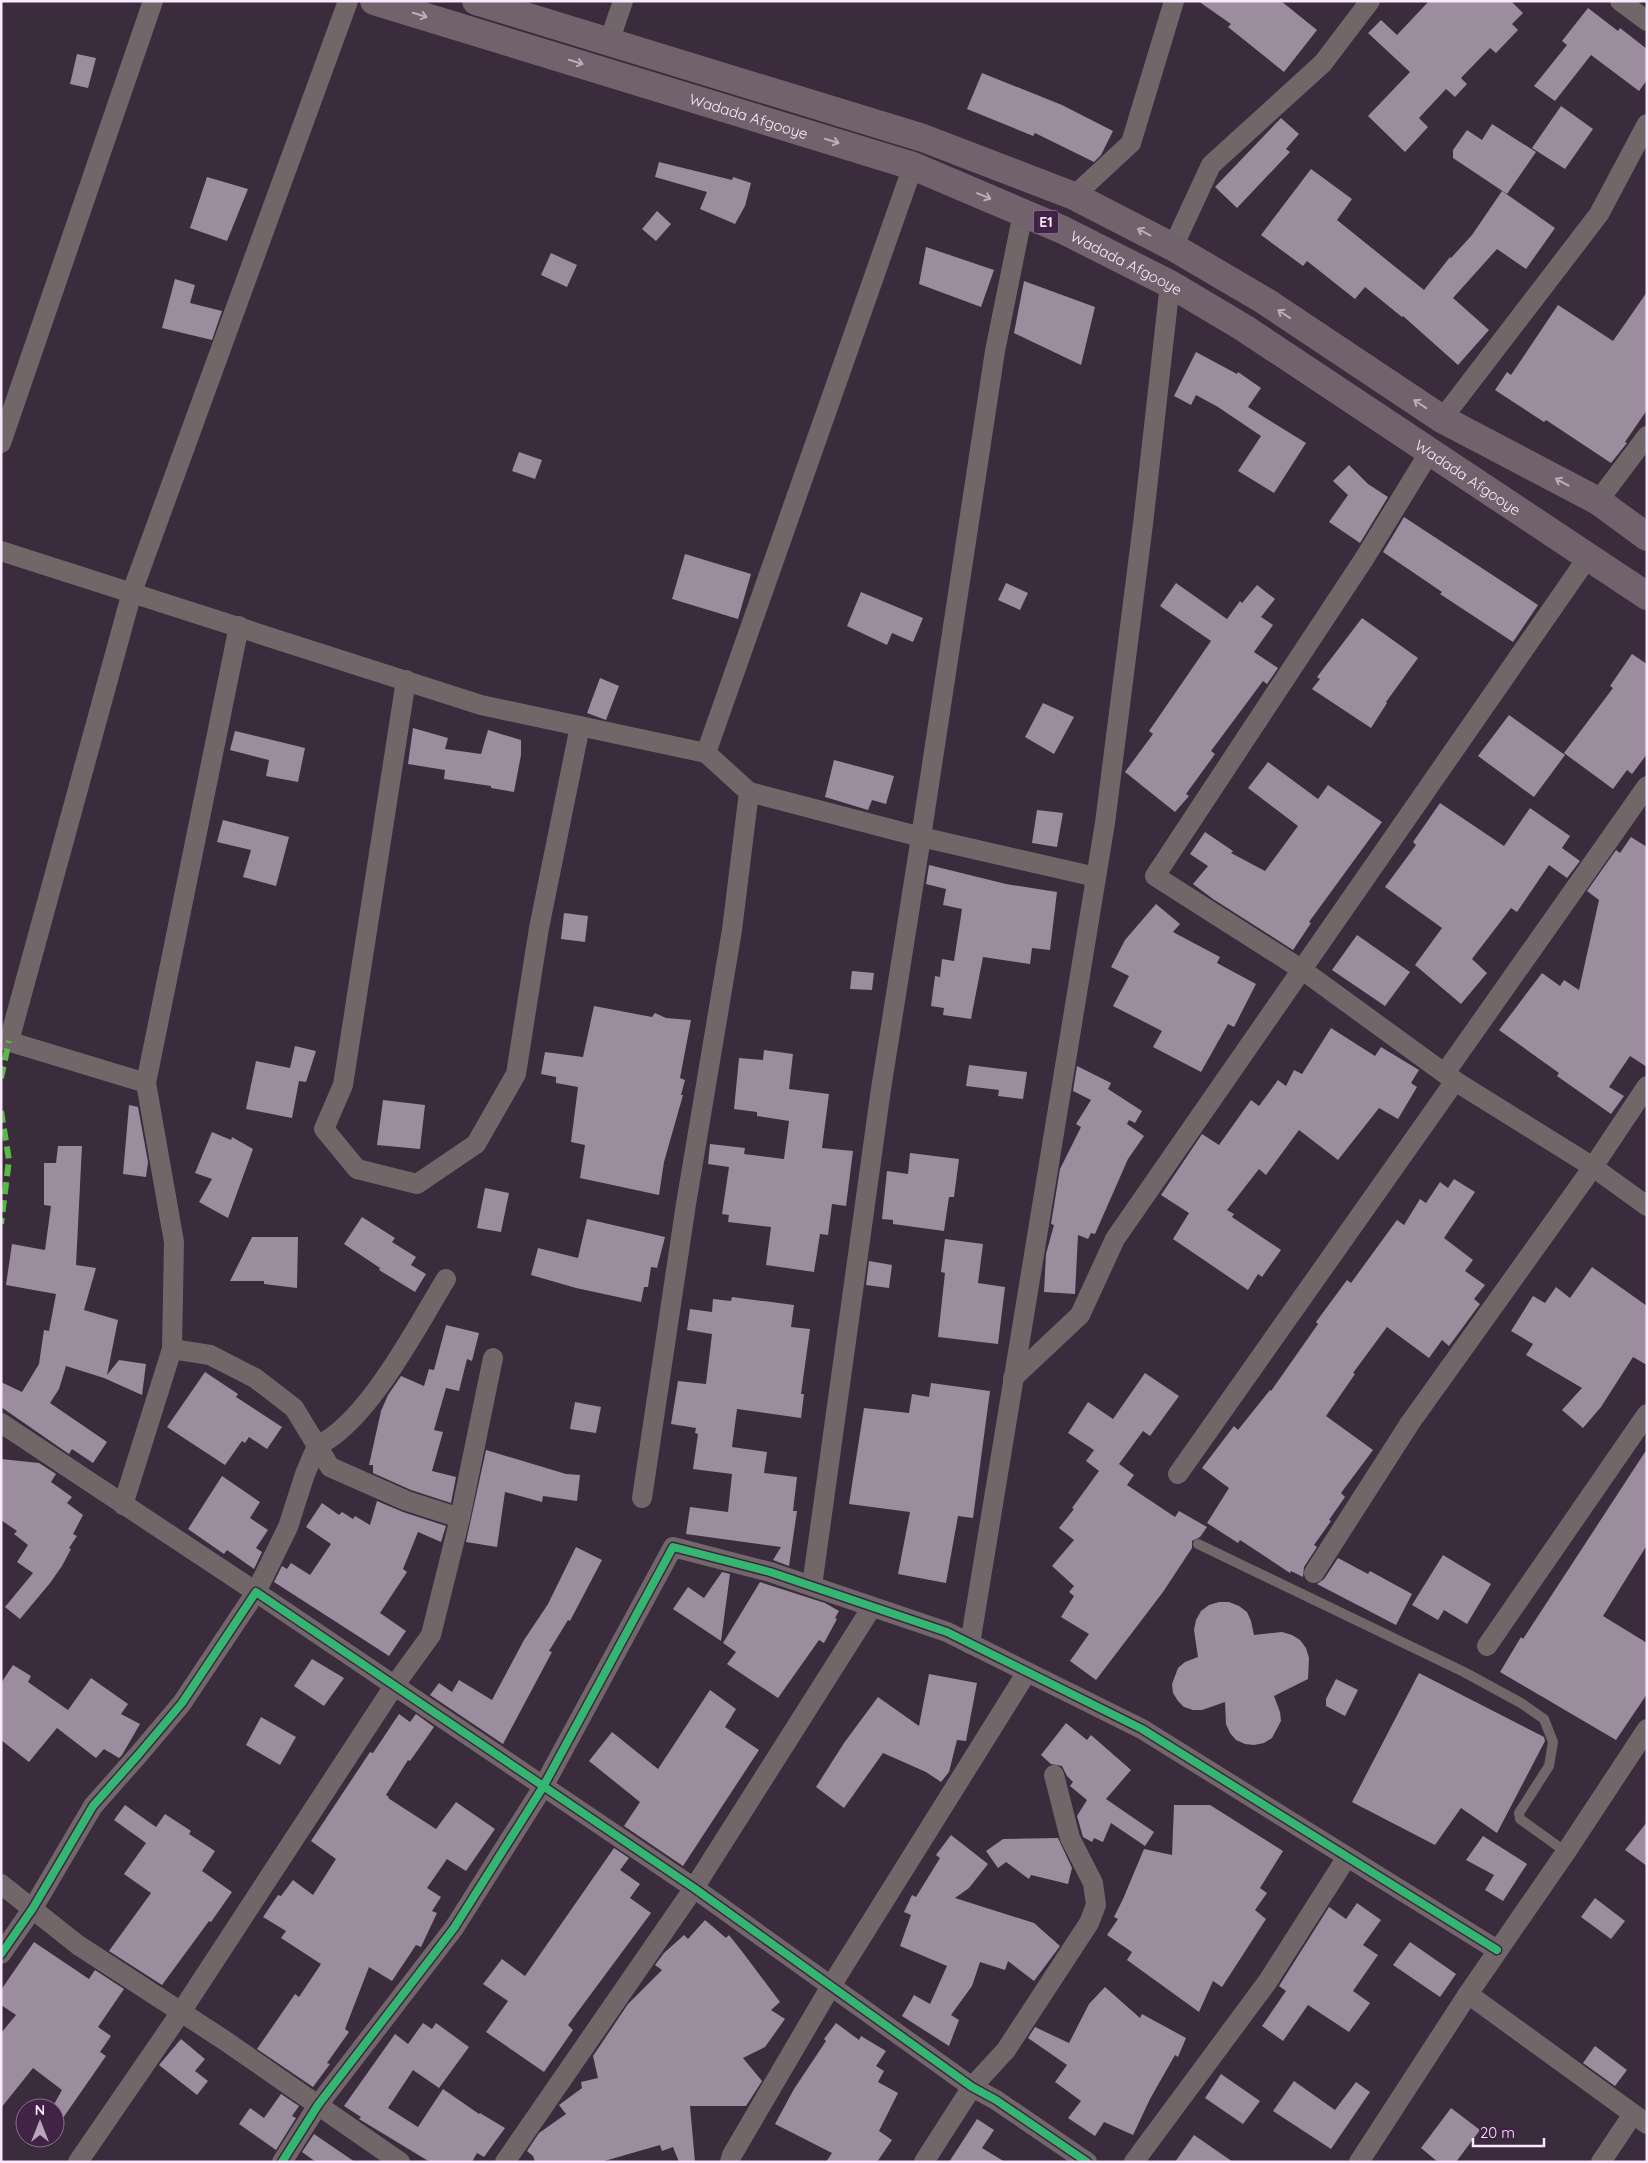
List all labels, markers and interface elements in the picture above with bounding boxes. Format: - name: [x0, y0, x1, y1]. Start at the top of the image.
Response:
- one-way arrow: [412, 11, 428, 21]
- one-way arrow: [568, 58, 584, 68]
- street label: Wadada Afgooye: [687, 89, 811, 143]
- one-way arrow: [823, 136, 839, 146]
- one-way arrow: [976, 192, 991, 202]
- road number: E1: [1034, 210, 1058, 233]
- street label: Wadada Afgooye: [1067, 226, 1186, 299]
- one-way arrow: [1137, 227, 1152, 236]
- one-way arrow: [1278, 309, 1292, 319]
- one-way arrow: [1413, 399, 1427, 409]
- street label: Wadada Afgooye: [1412, 435, 1525, 519]
- one-way arrow: [1555, 477, 1570, 486]
- north arrow: [15, 2098, 65, 2148]
- text: N: [35, 2101, 45, 2119]
- scale bar: [1473, 2116, 1544, 2148]
- text: 20 m: [1480, 2123, 1515, 2142]

